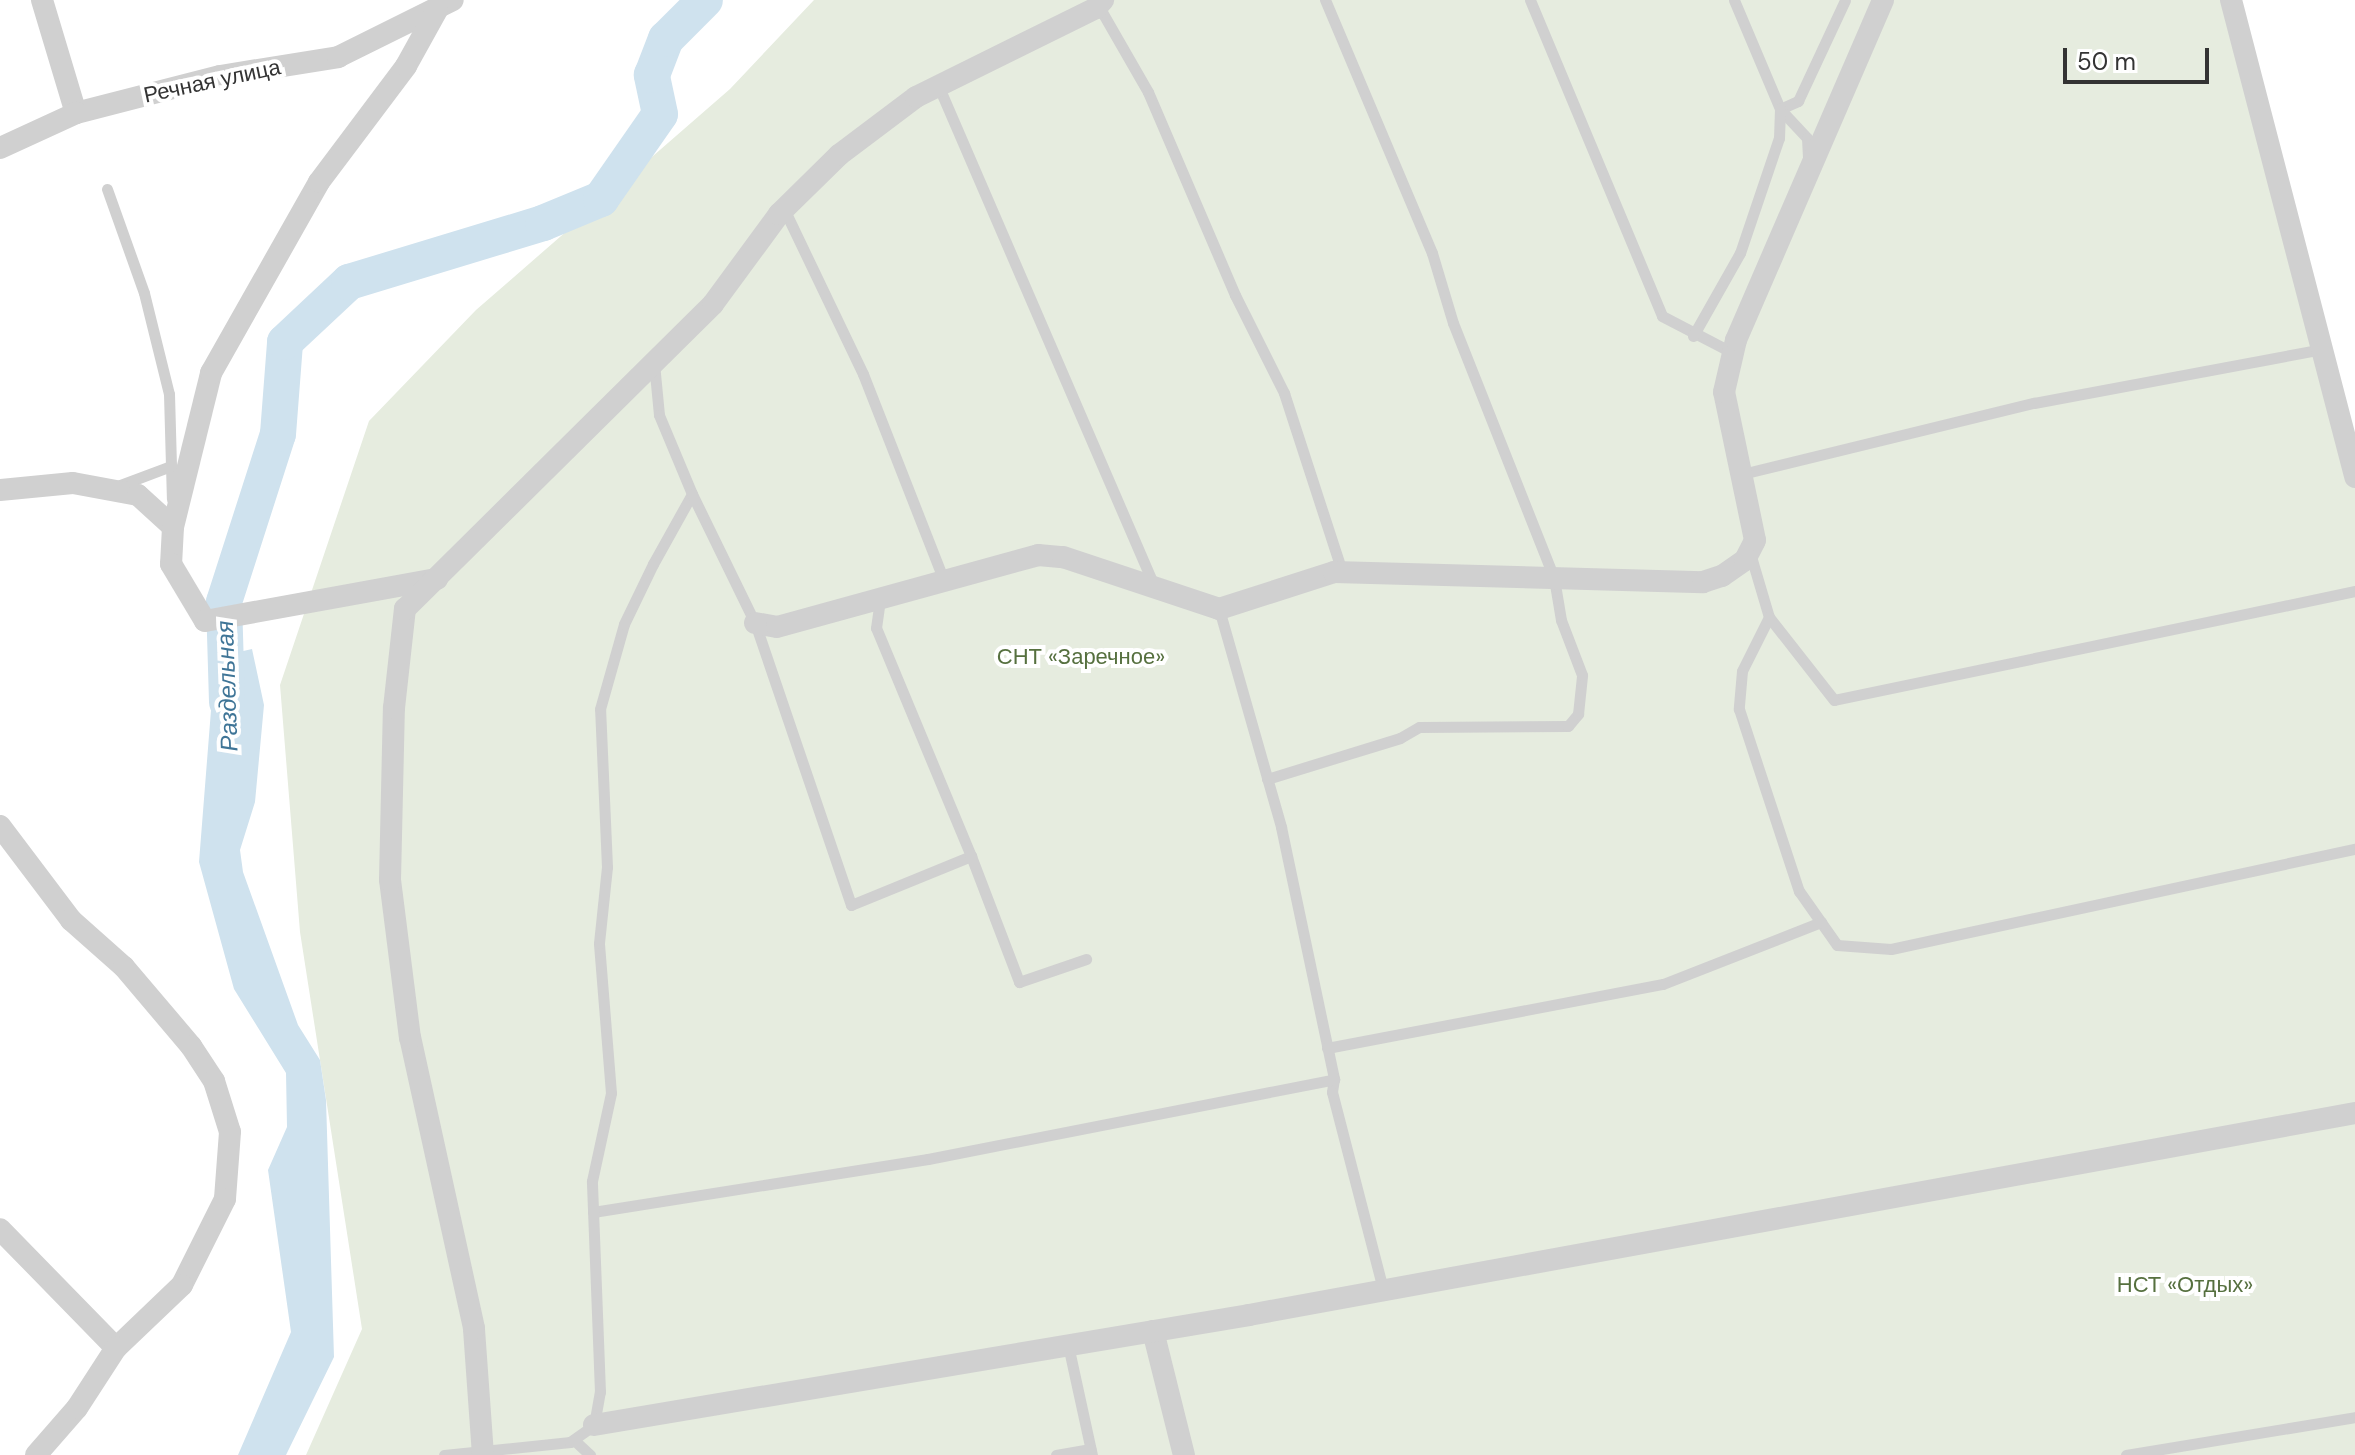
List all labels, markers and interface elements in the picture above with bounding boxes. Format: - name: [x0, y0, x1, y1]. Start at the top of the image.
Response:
- scale bar: [2067, 32, 2213, 82]
- text: 50 m: [2077, 46, 2136, 77]
- street label: Речная улица: [141, 54, 283, 108]
- water label: Раздельная: [210, 620, 244, 752]
- park label: СНТ «Заречное»: [997, 644, 1165, 670]
- park label: НСТ «Отдых»: [2117, 1272, 2253, 1298]

